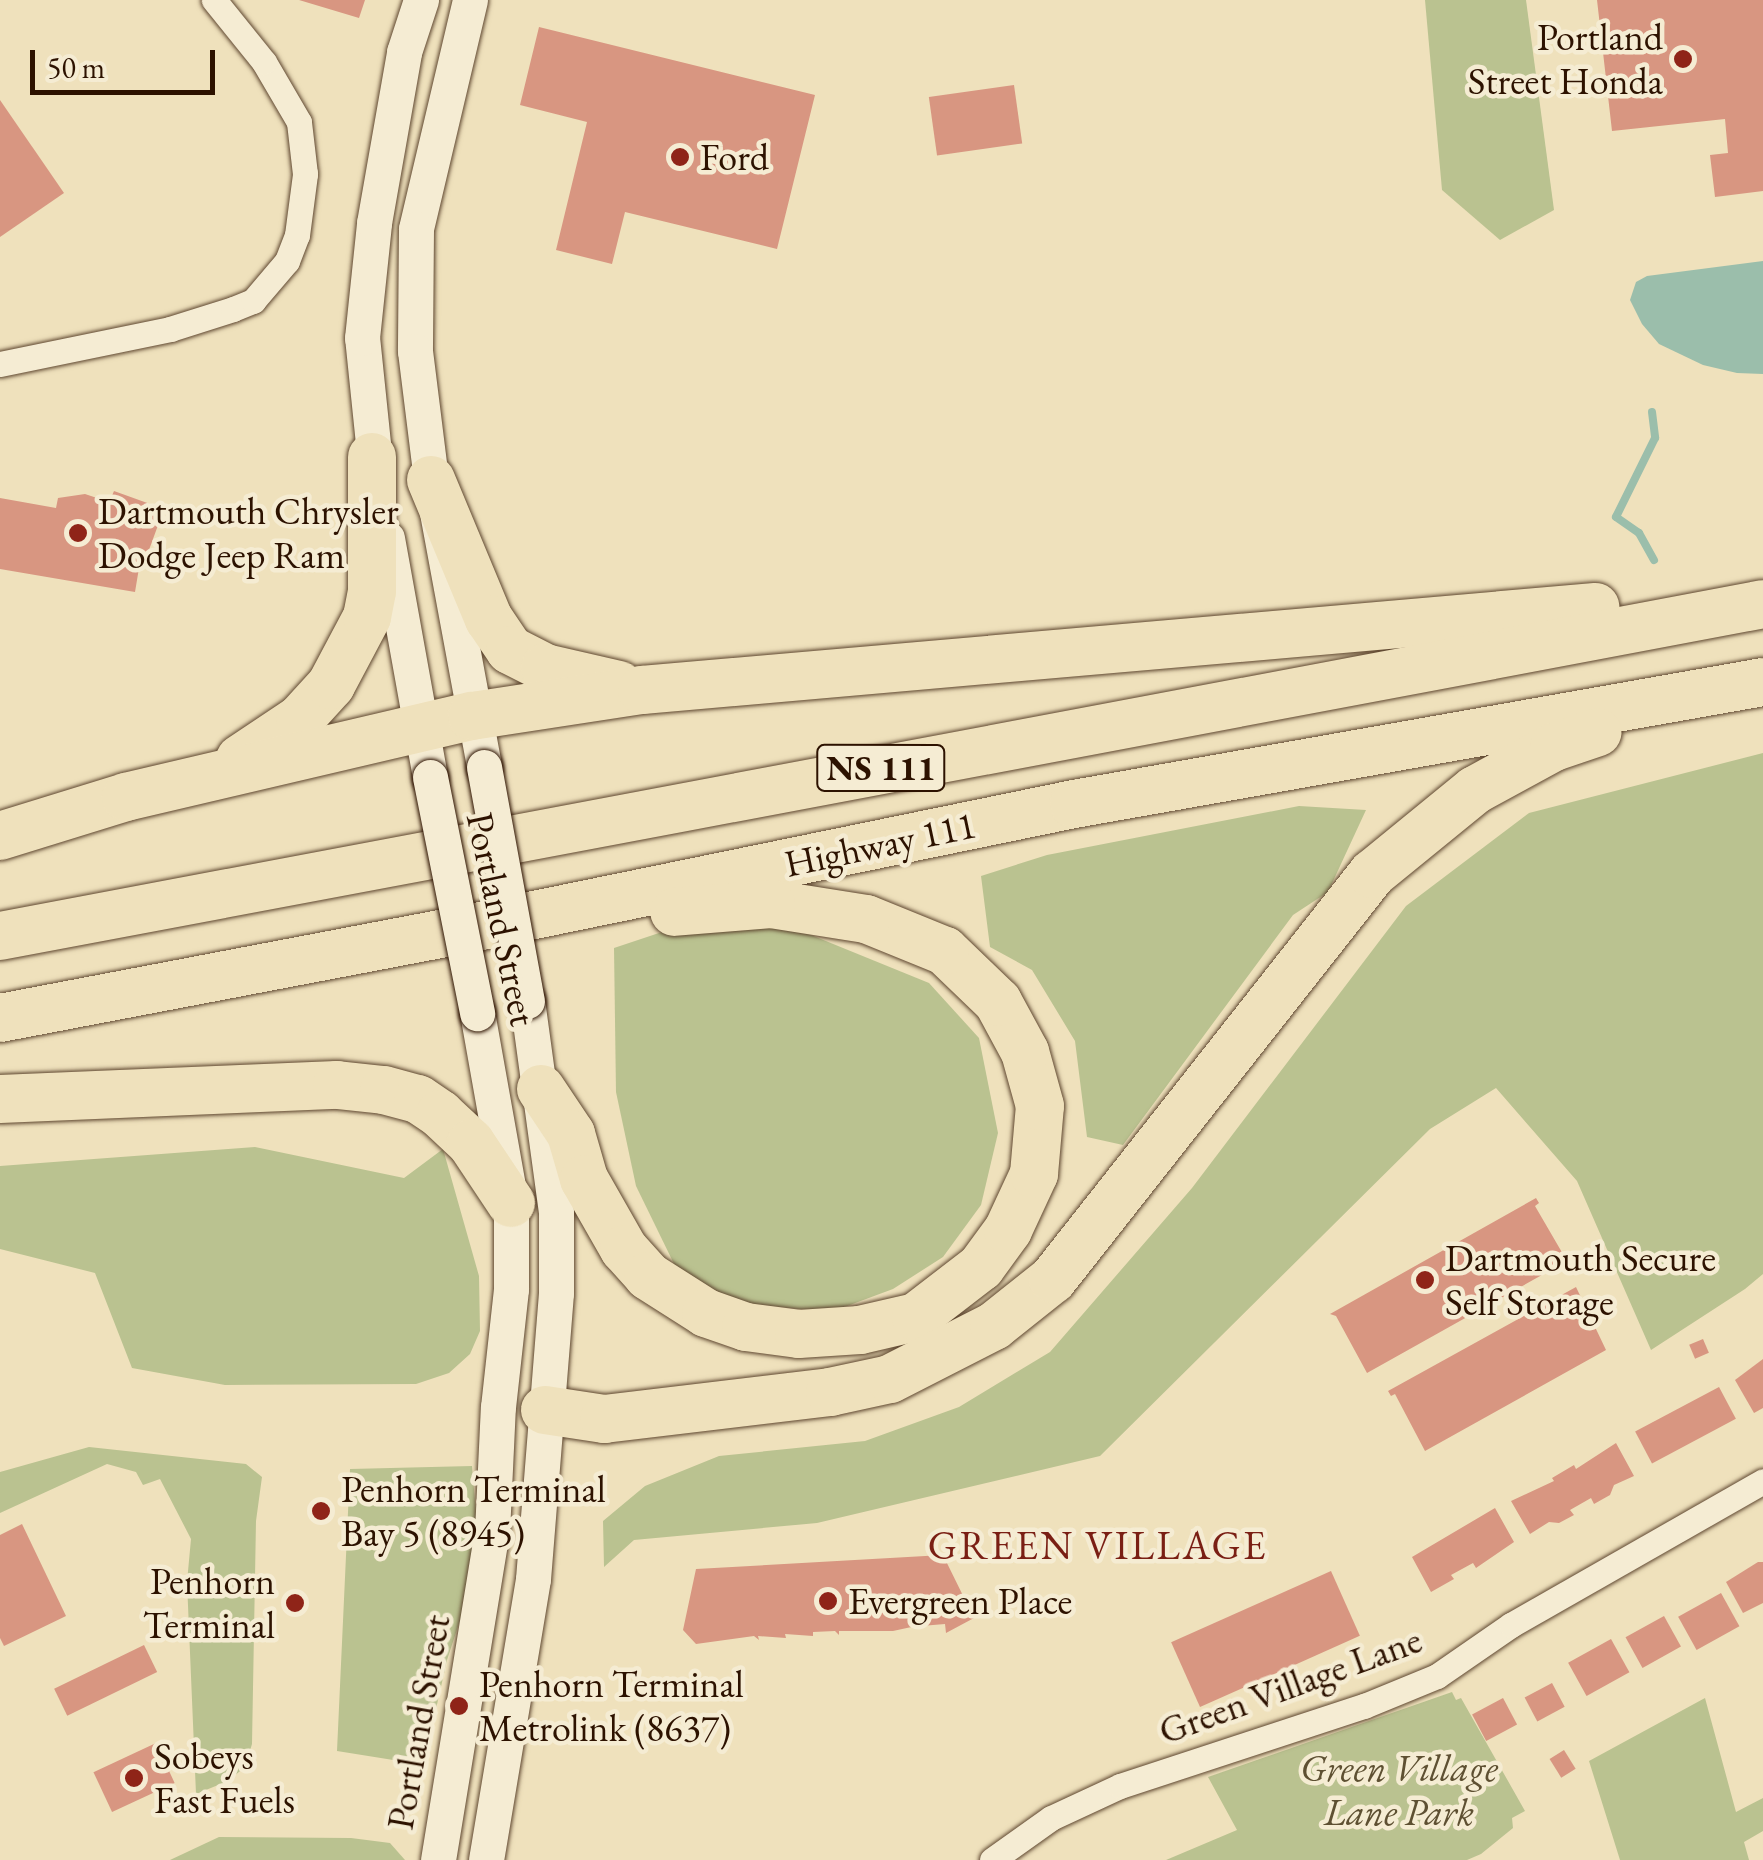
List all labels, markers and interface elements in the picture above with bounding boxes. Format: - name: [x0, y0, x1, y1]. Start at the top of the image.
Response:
- place label: Portland Street Honda: [1468, 14, 1663, 103]
- scale bar: [35, 30, 220, 92]
- text: 50 m: [47, 48, 105, 87]
- marker: Portland Street Honda: [1672, 48, 1694, 70]
- place label: Ford: [700, 134, 769, 180]
- marker: Ford: [669, 146, 691, 168]
- place label: Dartmouth Chrysler Dodge Jeep Ram: [98, 488, 399, 578]
- marker: Dartmouth Chrysler Dodge Jeep Ram: [67, 522, 89, 544]
- road number: NS 111: [816, 738, 946, 798]
- street label: Highway 111: [780, 801, 980, 887]
- street label: Portland Street: [457, 808, 547, 1030]
- place label: Dartmouth Secure Self Storage: [1445, 1235, 1716, 1324]
- marker: Dartmouth Secure Self Storage: [1414, 1269, 1436, 1291]
- place label: Penhorn Terminal Bay 5 (8945): [341, 1466, 606, 1556]
- marker: Penhorn Terminal Bay 5 (8945): [310, 1500, 332, 1522]
- district label: GREEN VILLAGE: [928, 1521, 1268, 1569]
- place label: Penhorn Terminal: [143, 1558, 275, 1648]
- place label: Evergreen Place: [848, 1578, 1072, 1624]
- marker: Evergreen Place: [817, 1590, 839, 1612]
- marker: Penhorn Terminal: [284, 1592, 306, 1614]
- street label: Portland Street: [377, 1611, 459, 1833]
- street label: Green Village Lane: [1153, 1616, 1427, 1754]
- place label: Penhorn Terminal Metrolink (8637): [479, 1661, 744, 1750]
- marker: Penhorn Terminal Metrolink (8637): [448, 1695, 470, 1717]
- place label: Sobeys Fast Fuels: [154, 1733, 295, 1822]
- park label: Green Village Lane Park: [1300, 1745, 1498, 1835]
- marker: Sobeys Fast Fuels: [123, 1767, 145, 1789]

